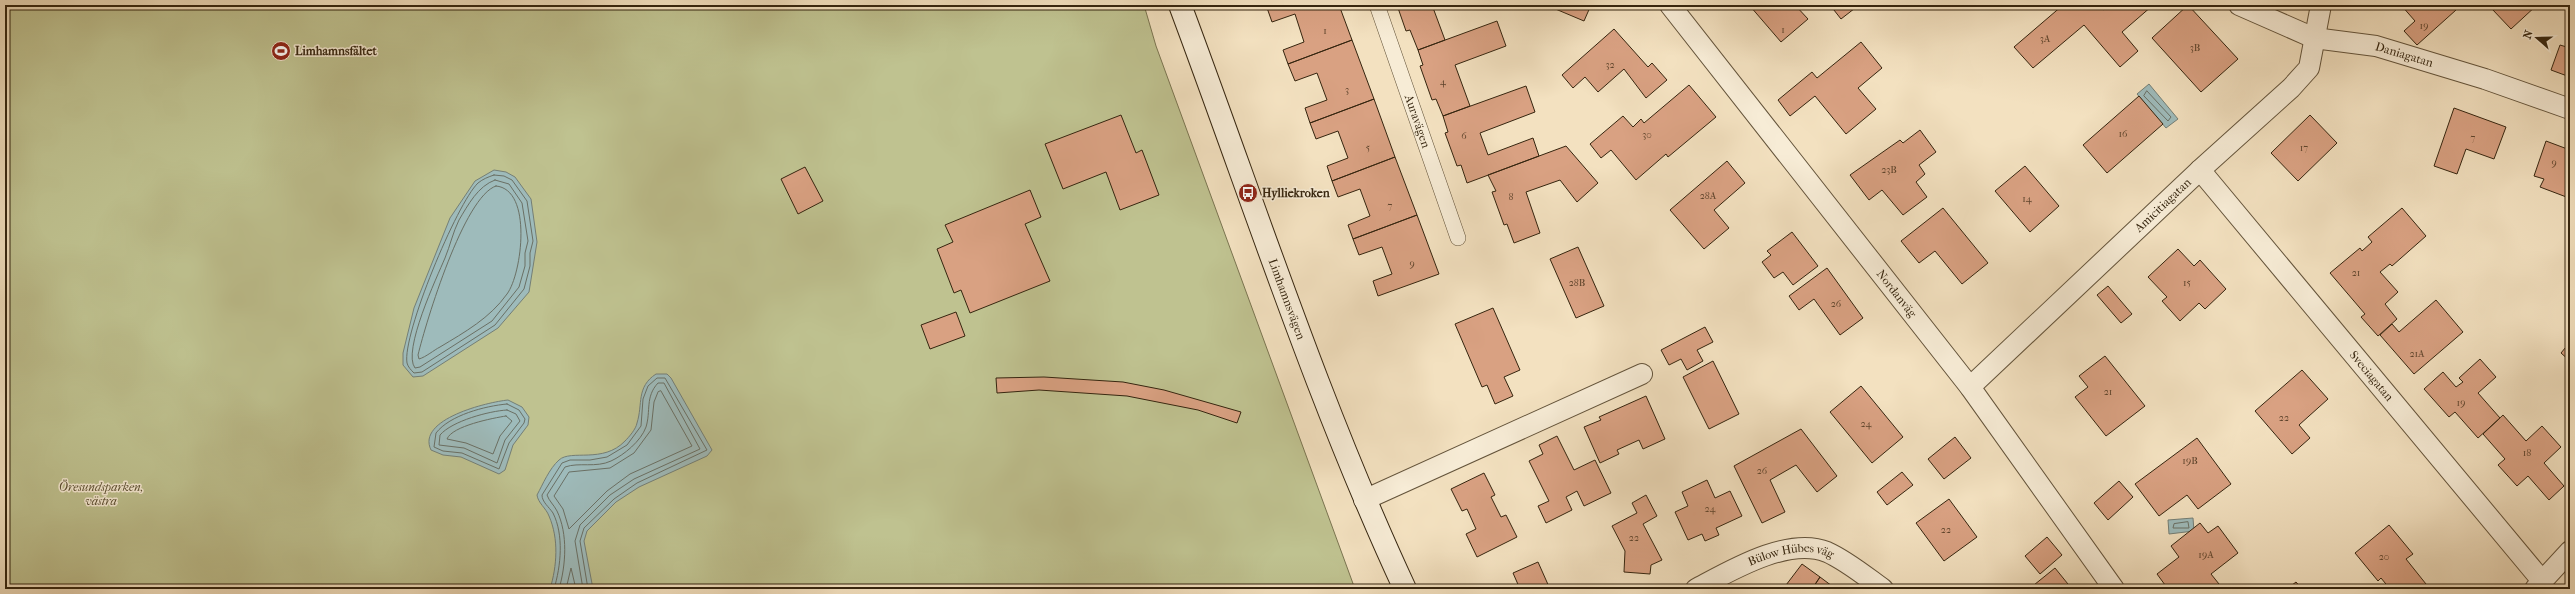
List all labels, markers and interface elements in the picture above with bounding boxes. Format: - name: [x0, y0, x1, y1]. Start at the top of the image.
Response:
- north arrow: [2517, 18, 2557, 58]
- house number: 19: [2420, 20, 2428, 32]
- house number: 1: [1781, 24, 1785, 36]
- house number: 1: [1323, 25, 1327, 37]
- text: N: [2521, 28, 2536, 41]
- house number: 3A: [2040, 33, 2051, 45]
- street label: Daniagatan: [2374, 39, 2435, 70]
- sports icon: Limhamnsfältet: [270, 40, 292, 62]
- house number: 3B: [2190, 42, 2200, 54]
- place label: Limhamnsfältet: [295, 44, 377, 58]
- house number: 32: [1605, 59, 1615, 71]
- house number: 4: [1440, 76, 1447, 88]
- house number: 3: [1345, 84, 1349, 96]
- street label: Auravägen: [1401, 92, 1433, 150]
- house number: 16: [2119, 128, 2128, 140]
- house number: 30: [1642, 129, 1652, 141]
- house number: 6: [1461, 130, 1467, 142]
- house number: 7: [2471, 132, 2476, 144]
- house number: 5: [1366, 142, 1370, 154]
- house number: 17: [2300, 142, 2308, 154]
- house number: 9: [2551, 157, 2557, 169]
- house number: 23B: [1881, 164, 1897, 176]
- street label: Amicitiagatan: [2131, 175, 2194, 236]
- bus stop icon: Hylliekroken: [1237, 182, 1259, 204]
- place label: Hylliekroken: [1262, 186, 1331, 201]
- house number: 28A: [1700, 190, 1717, 202]
- house number: 8: [1508, 191, 1514, 203]
- house number: 14: [2022, 193, 2033, 205]
- house number: 7: [1388, 200, 1393, 212]
- street label: Limhamnsvägen: [1266, 257, 1308, 342]
- house number: 9: [1409, 258, 1415, 270]
- street label: Nordanväg: [1874, 267, 1920, 321]
- house number: 21: [2352, 267, 2360, 279]
- house number: 28B: [1569, 277, 1585, 289]
- house number: 15: [2183, 277, 2191, 289]
- house number: 26: [1831, 298, 1842, 310]
- street label: Sveciagatan: [2347, 348, 2396, 404]
- house number: 21A: [2409, 348, 2425, 360]
- house number: 21: [2104, 386, 2112, 398]
- house number: 19: [2457, 397, 2465, 409]
- house number: 22: [2279, 412, 2289, 424]
- house number: 24: [1860, 418, 1873, 430]
- house number: 18: [2523, 447, 2531, 459]
- house number: 19B: [2182, 455, 2198, 467]
- house number: 26: [1757, 465, 1768, 477]
- park label: Öresundsparken, västra: [59, 479, 143, 508]
- house number: 24: [1704, 503, 1717, 515]
- house number: 22: [1941, 524, 1951, 536]
- house number: 22: [1629, 532, 1639, 544]
- street label: Bülow Hübes väg: [1746, 541, 1837, 569]
- house number: 19A: [2198, 549, 2214, 561]
- house number: 20: [2379, 551, 2389, 563]

